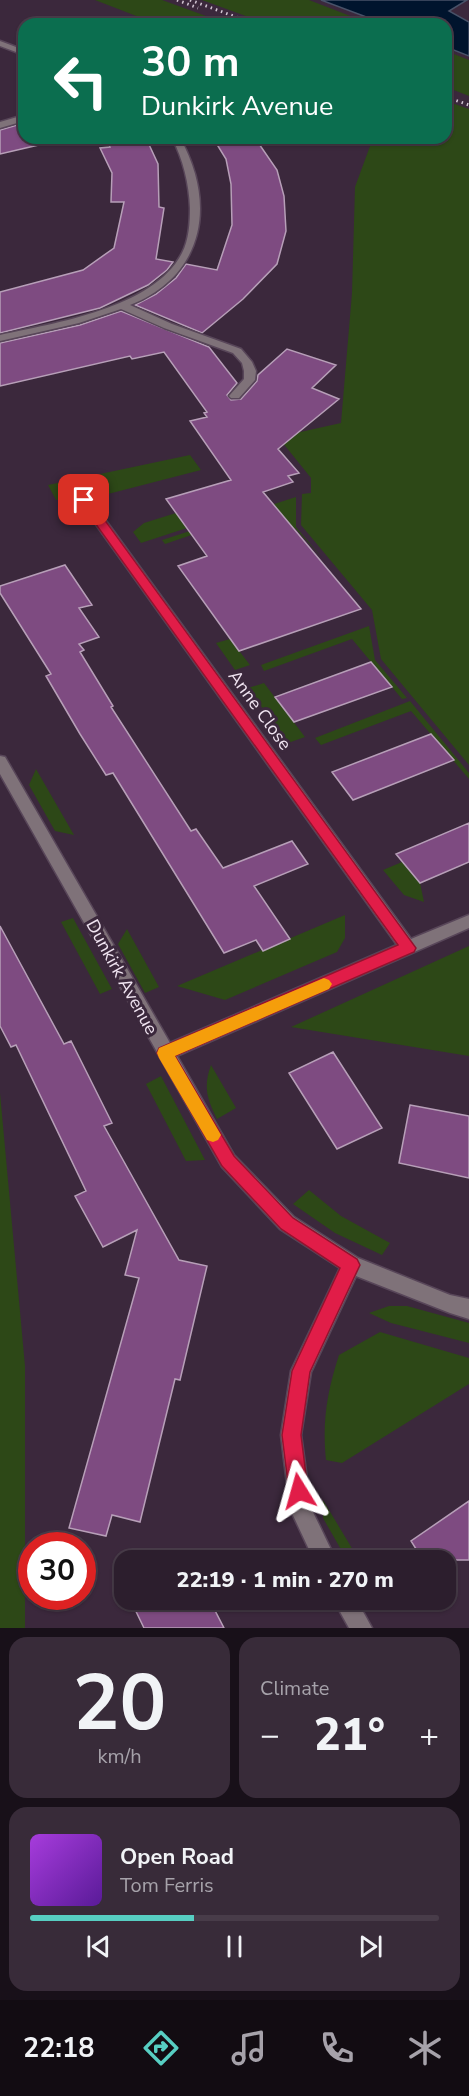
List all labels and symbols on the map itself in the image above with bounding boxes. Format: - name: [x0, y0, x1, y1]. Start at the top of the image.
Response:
- pin: [58, 474, 109, 525]
- street label: Anne Close: [223, 665, 297, 755]
- street label: Dunkirk Avenue: [80, 915, 164, 1039]
- position arrow: [267, 1459, 331, 1523]
- speed limit sign: 30: [18, 1532, 96, 1610]

